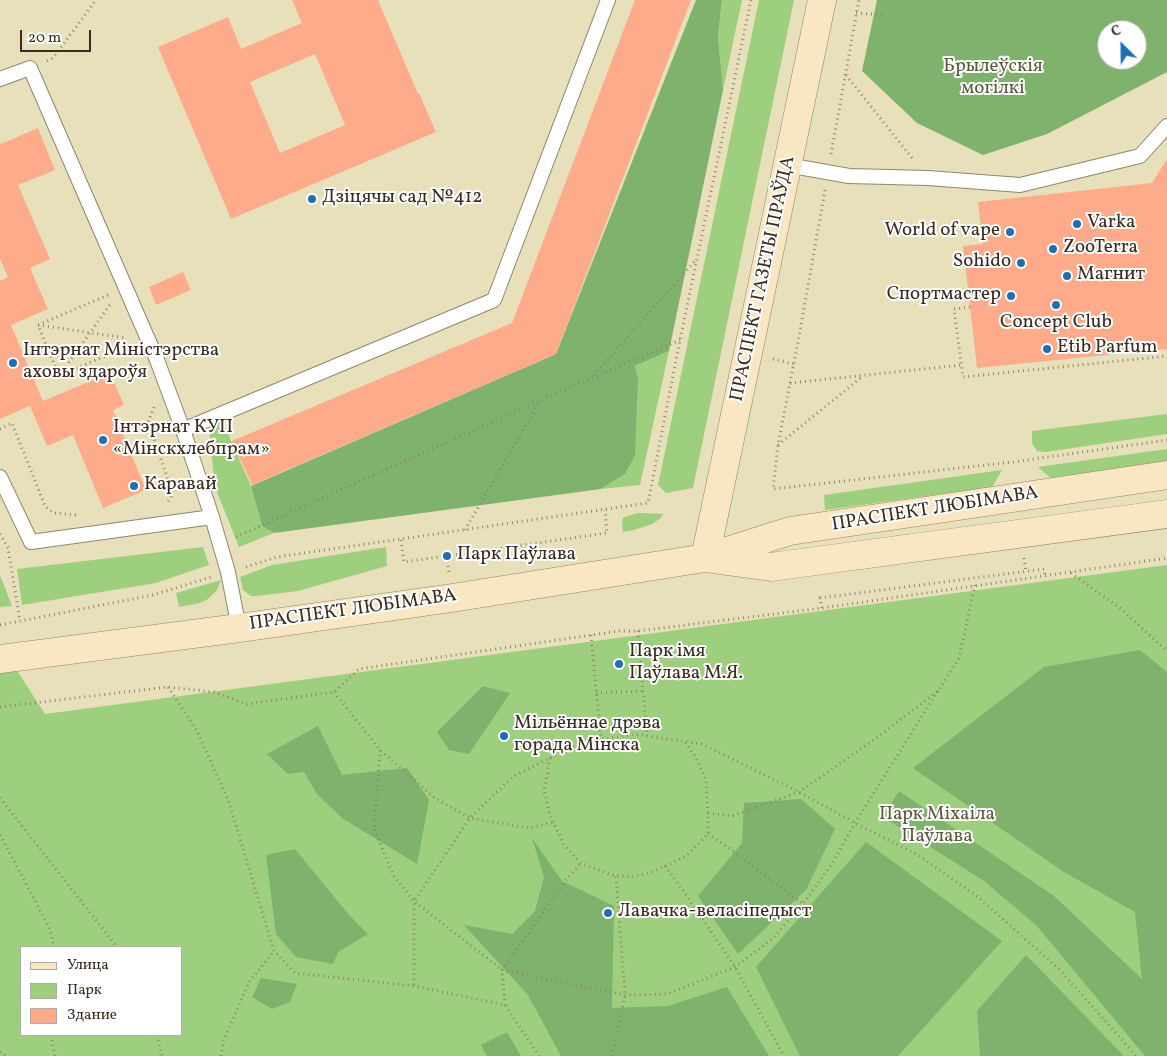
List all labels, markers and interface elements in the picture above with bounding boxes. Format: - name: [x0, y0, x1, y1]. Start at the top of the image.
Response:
- scale bar: [22, 20, 94, 52]
- north arrow: [1097, 20, 1147, 70]
- text: С: [1108, 21, 1124, 42]
- text: 20 m: [28, 28, 61, 49]
- park label: Брылеўскія могілкі: [943, 57, 1043, 101]
- street label: ПРАСПЕКТ ГАЗЕТЫ ПРАЎДА: [727, 154, 801, 404]
- place label: Дзіцячы сад №412: [322, 188, 482, 210]
- marker: Дзіцячы сад №412: [306, 193, 318, 205]
- place label: Varka: [1087, 213, 1136, 235]
- marker: Varka: [1071, 218, 1083, 230]
- place label: World of vape: [884, 221, 1000, 243]
- marker: World of vape: [1004, 226, 1016, 238]
- place label: ZooTerra: [1063, 238, 1138, 260]
- marker: ZooTerra: [1047, 243, 1059, 255]
- place label: Sohido: [953, 252, 1011, 274]
- marker: Sohido: [1015, 257, 1027, 269]
- place label: Магнит: [1077, 265, 1145, 287]
- marker: Магнит: [1061, 270, 1073, 282]
- place label: Спортмастер: [887, 285, 1001, 307]
- marker: Спортмастер: [1005, 290, 1017, 302]
- marker: Concept Club: [1050, 299, 1062, 311]
- place label: Concept Club: [1000, 313, 1112, 335]
- place label: Etib Parfum: [1057, 338, 1157, 360]
- place label: Інтэрнат Міністэрства аховы здароўя: [23, 341, 219, 385]
- marker: Etib Parfum: [1041, 343, 1053, 355]
- marker: Інтэрнат Міністэрства аховы здароўя: [7, 357, 19, 369]
- place label: Інтэрнат КУП «Мінскхлебпрам»: [113, 418, 270, 462]
- marker: Інтэрнат КУП «Мінскхлебпрам»: [97, 434, 109, 446]
- place label: Каравай: [144, 475, 217, 497]
- marker: Каравай: [128, 480, 140, 492]
- street label: ПРАСПЕКТ ЛЮБІМАВА: [830, 482, 1040, 538]
- place label: Парк Паўлава: [457, 545, 576, 567]
- marker: Парк Паўлава: [441, 550, 453, 562]
- street label: ПРАСПЕКТ ЛЮБІМАВА: [248, 585, 458, 637]
- place label: Парк імя Паўлава М.Я.: [629, 642, 743, 686]
- marker: Парк імя Паўлава М.Я.: [613, 658, 625, 670]
- place label: Мільённае дрэва горада Мінска: [514, 714, 661, 758]
- marker: Мільённае дрэва горада Мінска: [498, 730, 510, 742]
- park label: Парк Міхаіла Паўлава: [879, 805, 995, 849]
- place label: Лавачка-веласіпедыст: [618, 902, 811, 924]
- marker: Лавачка-веласіпедыст: [602, 907, 614, 919]
- legend: [20, 946, 182, 1036]
- text: Улица: [67, 955, 109, 976]
- text: Парк: [67, 980, 102, 1001]
- text: Здание: [67, 1005, 117, 1026]

